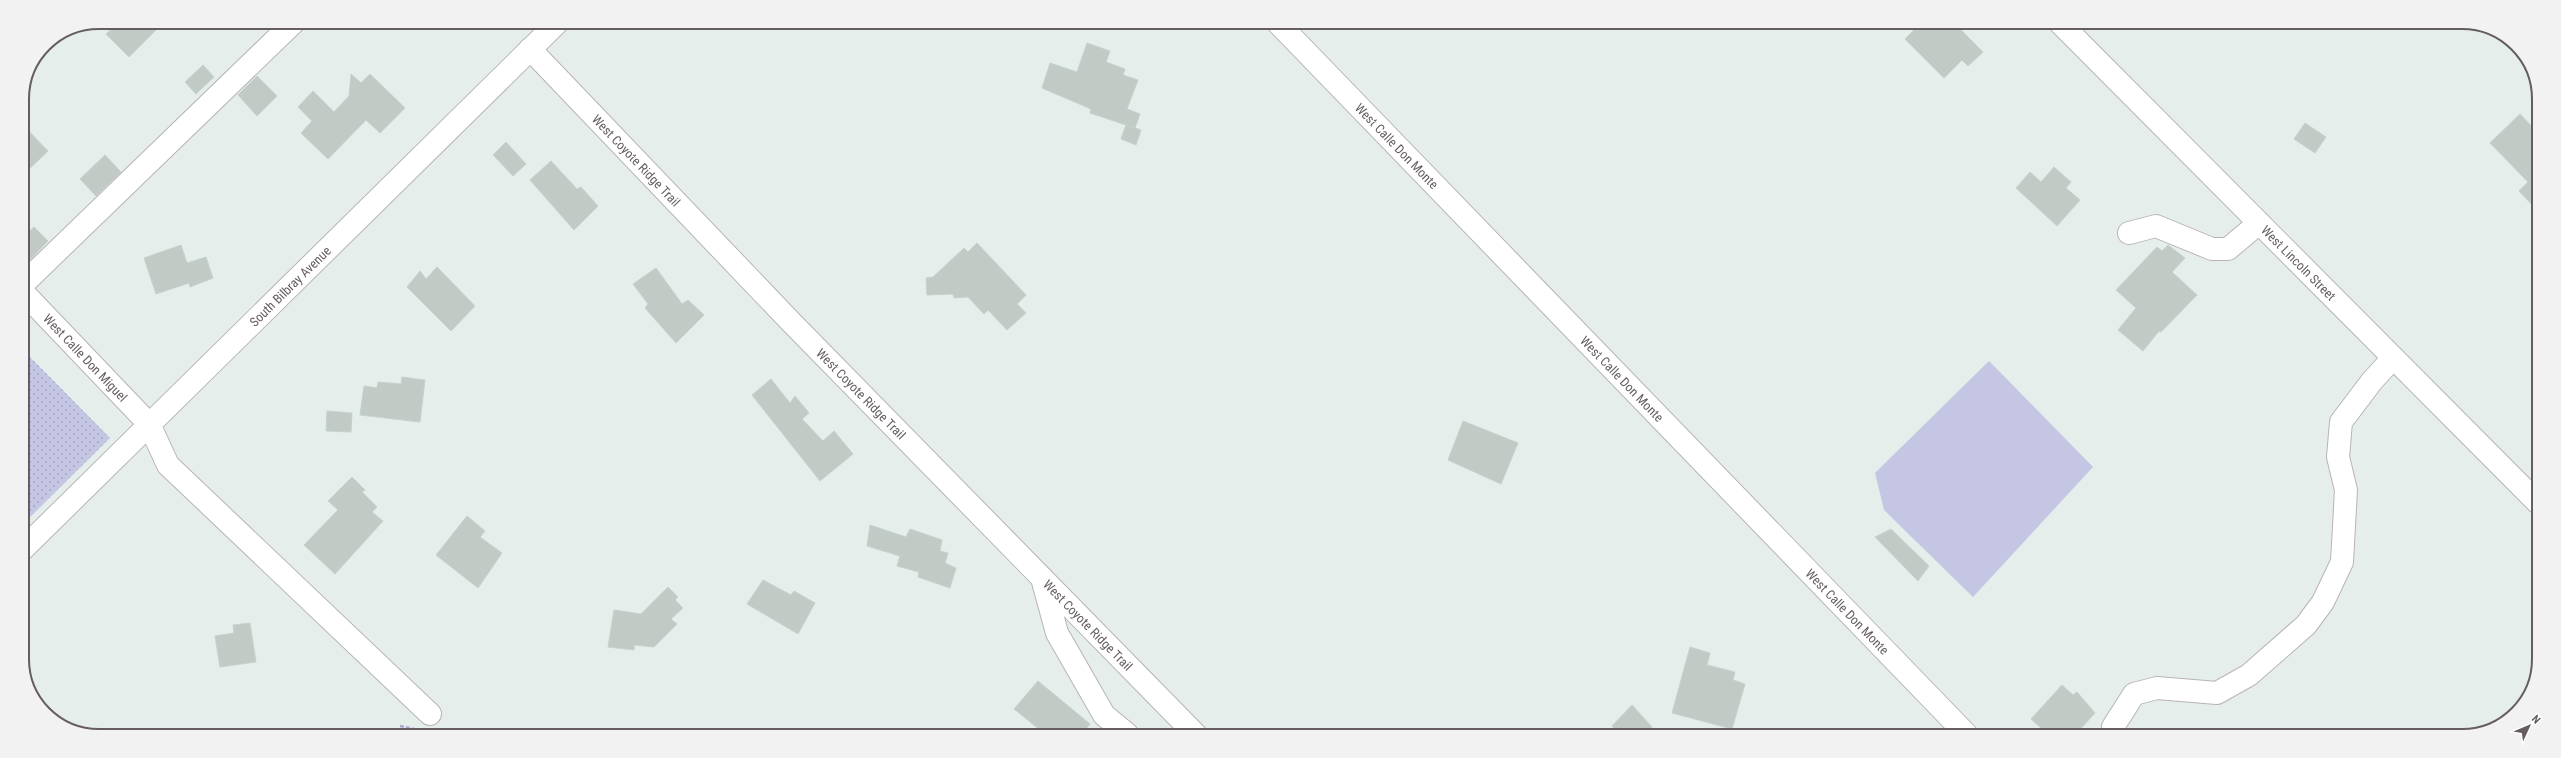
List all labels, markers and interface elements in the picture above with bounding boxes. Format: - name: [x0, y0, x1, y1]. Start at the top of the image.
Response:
- street label: West Calle Don Monte: [1352, 100, 1441, 192]
- street label: West Coyote Ridge Trail: [589, 112, 683, 210]
- street label: West Lincoln Street: [2258, 223, 2339, 304]
- street label: South Bilbray Avenue: [247, 243, 334, 330]
- street label: West Calle Don Miguel: [40, 311, 130, 405]
- street label: West Calle Don Monte: [1577, 333, 1667, 425]
- street label: West Coyote Ridge Trail: [813, 346, 909, 442]
- street label: West Calle Don Monte: [1802, 566, 1892, 658]
- street label: West Coyote Ridge Trail: [1040, 577, 1135, 674]
- north arrow: [2509, 706, 2549, 746]
- text: N: [2529, 712, 2543, 727]

